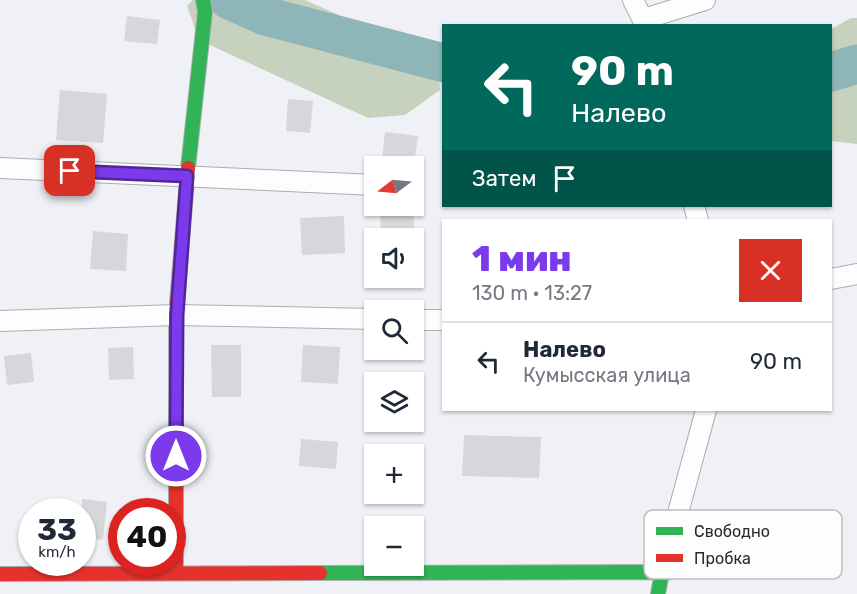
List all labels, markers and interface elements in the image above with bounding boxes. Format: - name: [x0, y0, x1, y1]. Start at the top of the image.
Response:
- text: 90 m: [571, 46, 674, 96]
- icon: left: [472, 48, 550, 126]
- text: Налево: [571, 97, 667, 129]
- pin: [44, 145, 95, 196]
- icon: arrive: [53, 154, 86, 187]
- north arrow: [364, 156, 424, 216]
- map controls: [364, 156, 424, 576]
- icon: arrive: [548, 162, 581, 195]
- text: Затем: [472, 165, 536, 192]
- button: sound: [364, 228, 424, 288]
- text: 1 мин: [472, 237, 572, 280]
- button: close: [739, 239, 802, 302]
- text: 130 m · 13:27: [472, 281, 592, 305]
- button: search: [364, 300, 424, 360]
- text: Налево: [523, 336, 606, 363]
- icon: left: [472, 345, 505, 378]
- text: 90 m: [750, 348, 802, 375]
- text: Кумысская улица: [523, 363, 691, 387]
- button: layers: [364, 372, 424, 432]
- position arrow: [144, 424, 208, 488]
- button: +: [364, 444, 424, 504]
- speed limit sign: 40: [108, 498, 186, 576]
- legend: [644, 510, 842, 579]
- text: 33: [37, 512, 77, 548]
- button: −: [364, 516, 424, 576]
- text: Свободно: [694, 522, 770, 541]
- text: km/h: [38, 543, 76, 561]
- text: Пробка: [694, 549, 751, 568]

